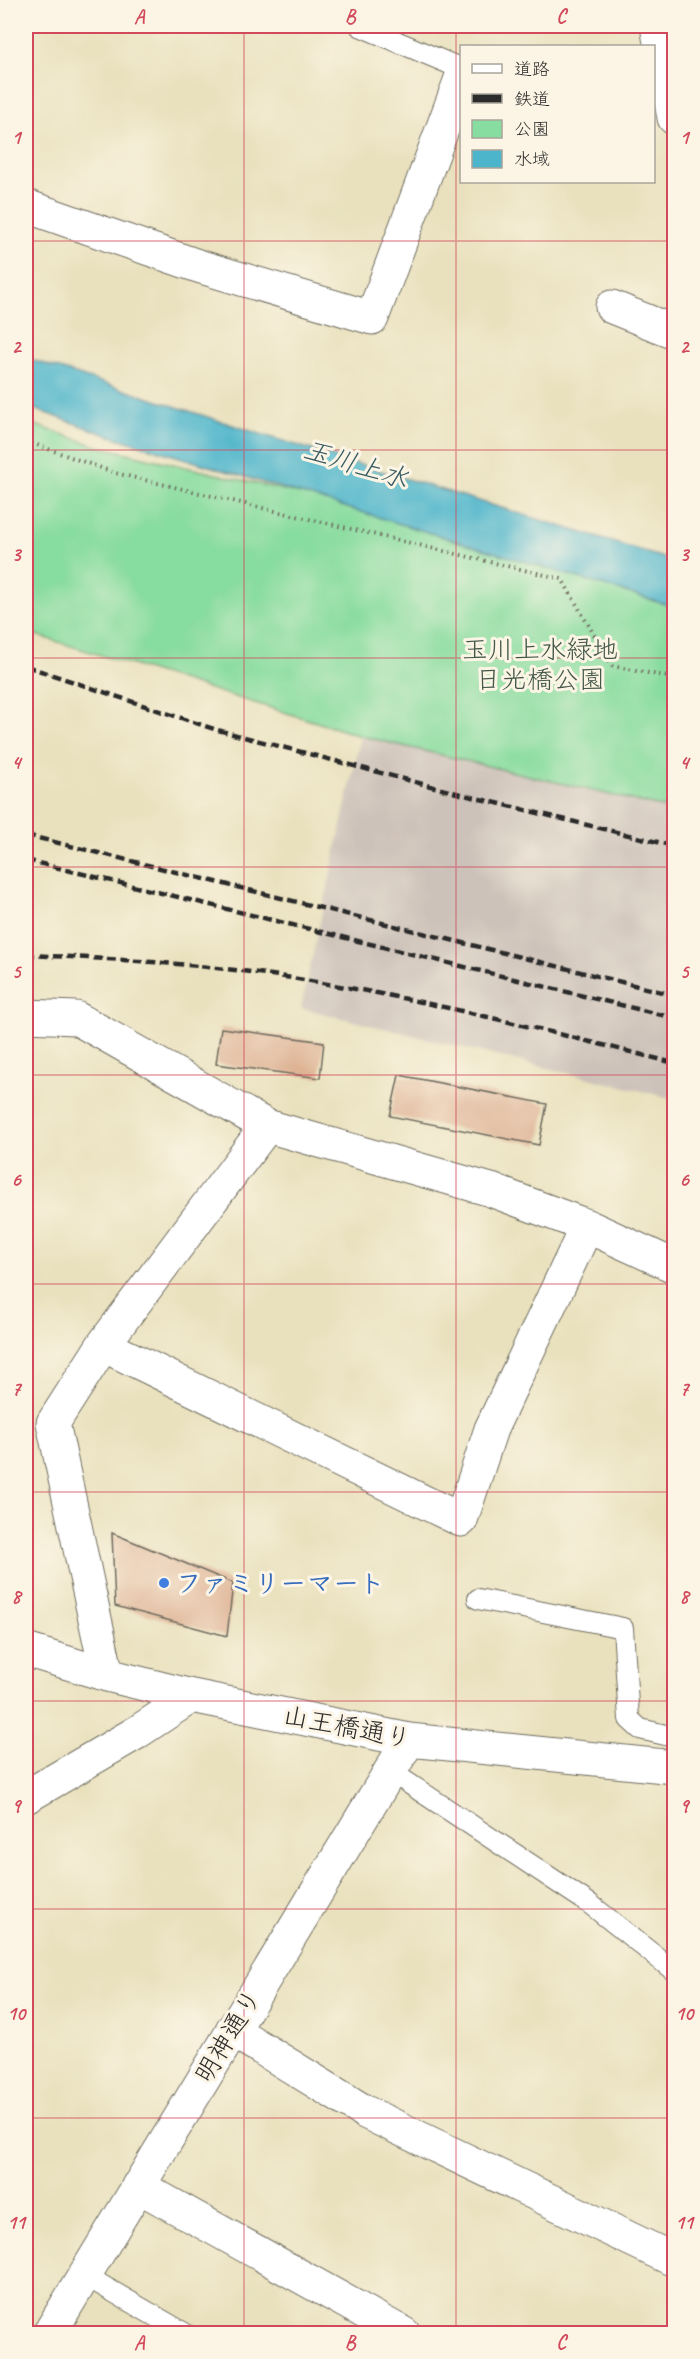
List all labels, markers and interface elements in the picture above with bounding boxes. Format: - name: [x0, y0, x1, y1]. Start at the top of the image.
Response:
- text: A: [134, 4, 146, 29]
- text: B: [345, 4, 357, 29]
- text: C: [556, 4, 568, 29]
- legend: [460, 45, 655, 183]
- text: 道路: [514, 58, 550, 80]
- text: 鉄道: [514, 88, 550, 110]
- text: 公園: [514, 118, 550, 140]
- text: 1: [12, 125, 23, 150]
- text: 1: [680, 125, 691, 150]
- text: 水域: [514, 148, 550, 170]
- text: 2: [12, 334, 23, 359]
- text: 2: [680, 334, 691, 359]
- water label: 玉川上水: [299, 432, 413, 496]
- text: 3: [12, 542, 23, 567]
- text: 3: [680, 542, 691, 567]
- park label: 玉川上水緑地 日光橋公園: [462, 633, 618, 696]
- text: 4: [12, 750, 24, 775]
- text: 4: [680, 750, 692, 775]
- text: 5: [12, 959, 23, 984]
- text: 5: [680, 959, 691, 984]
- text: 6: [11, 1167, 22, 1192]
- text: 6: [679, 1167, 690, 1192]
- text: 7: [12, 1376, 23, 1401]
- text: 7: [680, 1376, 691, 1401]
- place label: ファミリーマート: [176, 1567, 385, 1600]
- marker: ファミリーマート: [157, 1576, 171, 1590]
- text: 8: [12, 1584, 24, 1609]
- text: 8: [680, 1584, 692, 1609]
- street label: 山王橋通り: [280, 1698, 414, 1756]
- text: 9: [12, 1793, 23, 1818]
- text: 9: [680, 1793, 691, 1818]
- street label: 明神通り: [187, 1983, 269, 2089]
- text: 10: [7, 2001, 27, 2026]
- text: 10: [675, 2001, 695, 2026]
- text: 11: [7, 2210, 27, 2235]
- text: 11: [675, 2210, 695, 2235]
- text: A: [134, 2330, 146, 2355]
- text: B: [345, 2330, 357, 2355]
- text: C: [556, 2330, 568, 2355]

